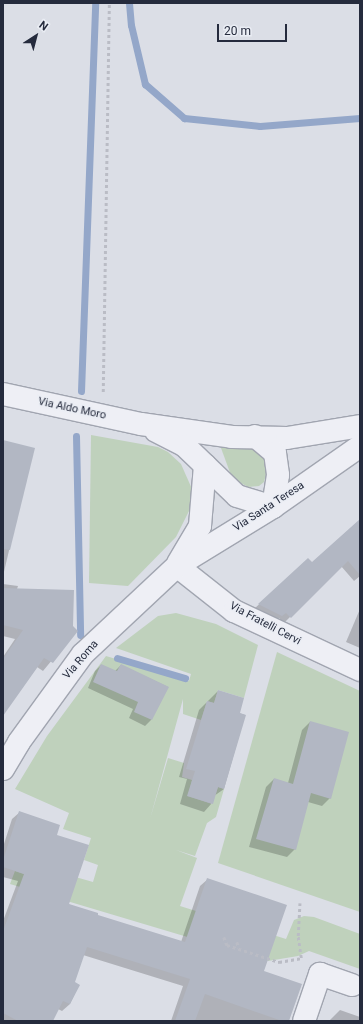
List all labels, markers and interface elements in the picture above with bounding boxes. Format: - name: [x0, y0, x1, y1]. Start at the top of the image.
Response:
- north arrow: [16, 16, 56, 56]
- scale bar: [219, 16, 289, 42]
- text: N: [36, 18, 50, 33]
- text: 20 m: [224, 24, 251, 38]
- street label: Via Aldo Moro: [37, 395, 107, 423]
- street label: Via Santa Teresa: [231, 479, 307, 535]
- street label: Via Fratelli Cervi: [227, 600, 303, 648]
- street label: Via Roma: [61, 638, 101, 682]

